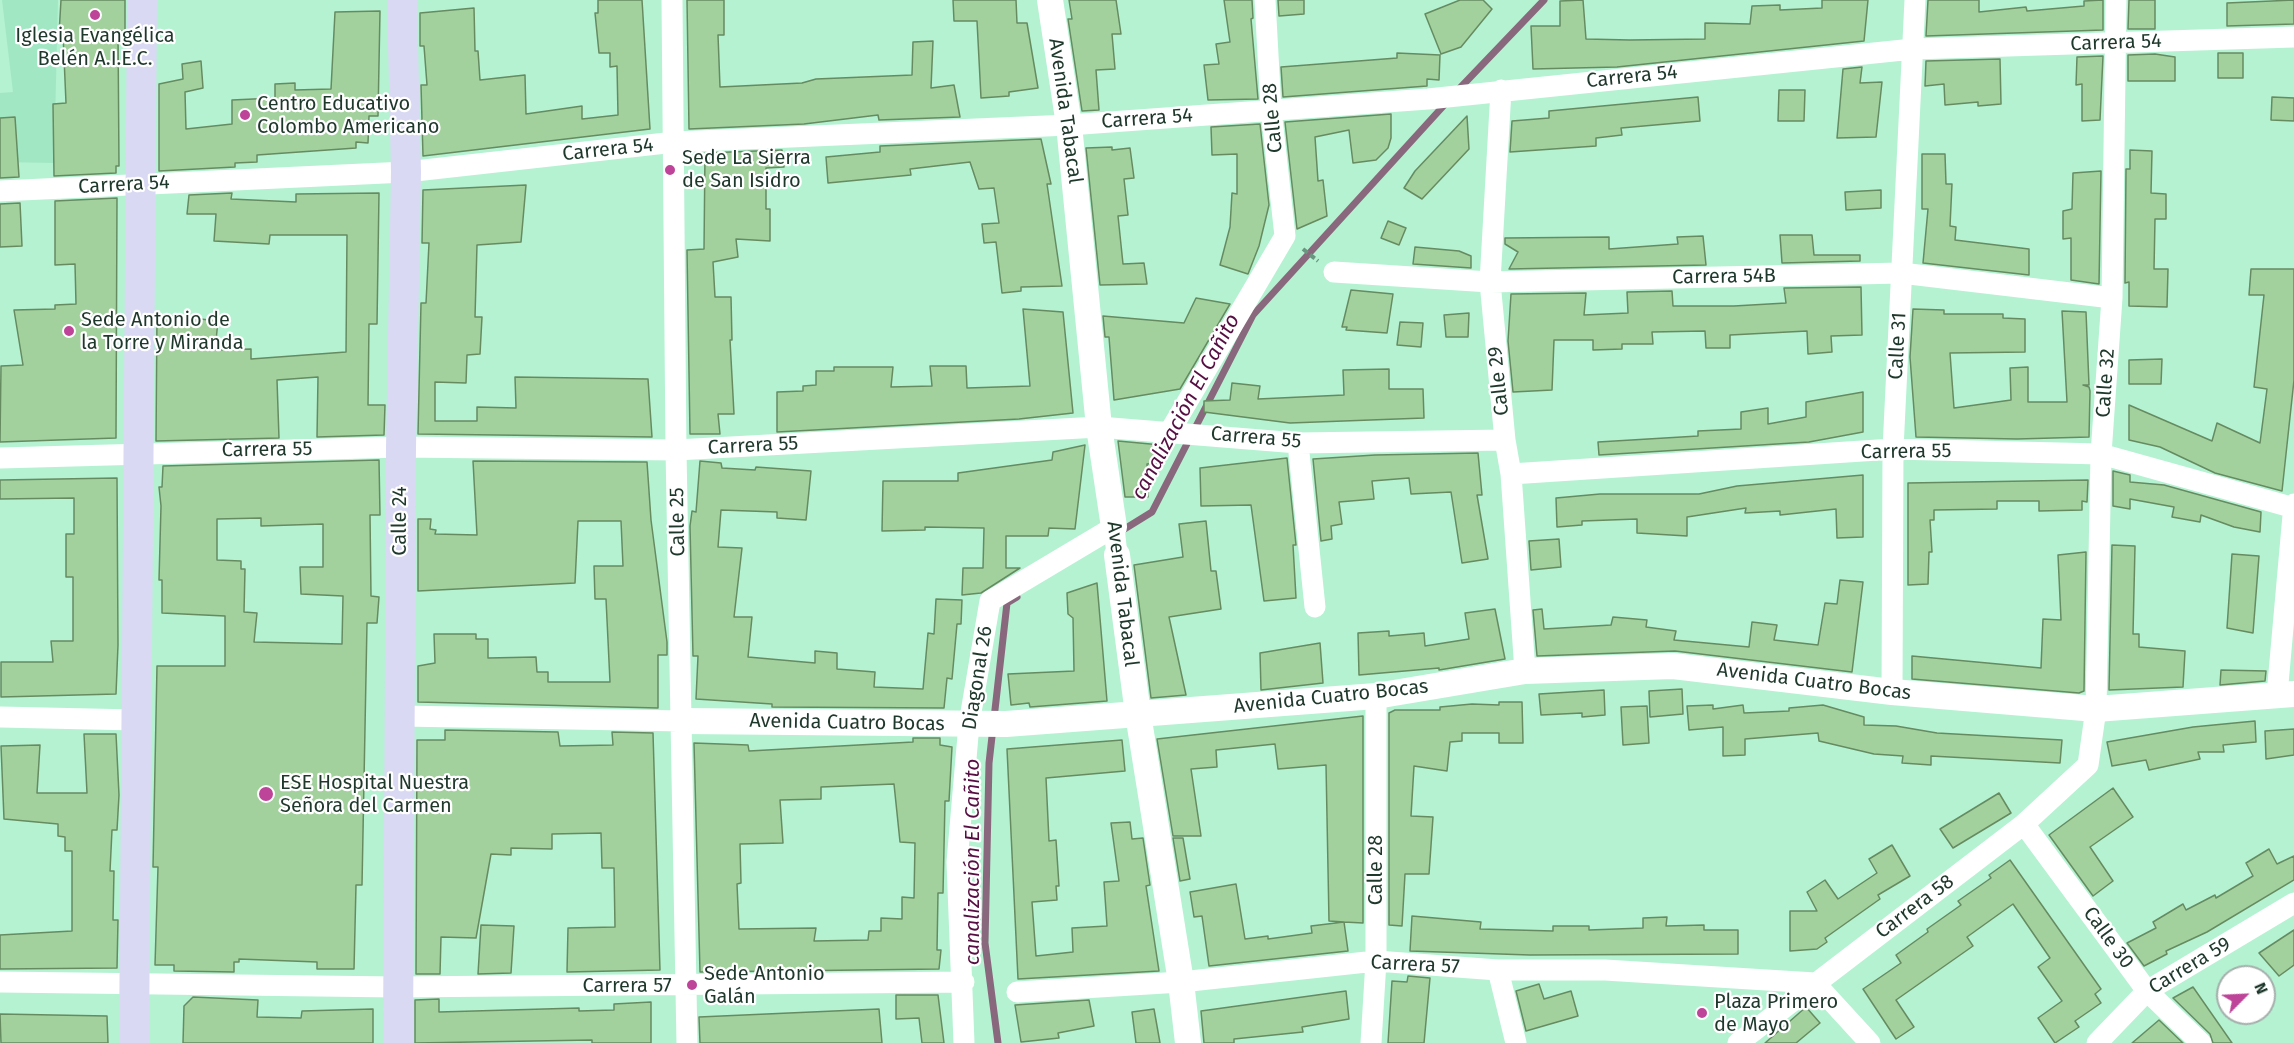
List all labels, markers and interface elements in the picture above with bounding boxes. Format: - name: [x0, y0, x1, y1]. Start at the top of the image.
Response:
- marker: Iglesia Evangélica Belén A.I.E.C.: [88, 8, 102, 22]
- place label: Iglesia Evangélica Belén A.I.E.C.: [15, 24, 175, 71]
- street label: Carrera 54: [2070, 29, 2162, 57]
- street label: Avenida Tabacal: [1043, 37, 1087, 185]
- street label: Carrera 54: [1585, 60, 1679, 94]
- street label: Calle 28: [1258, 82, 1288, 154]
- place label: Centro Educativo Colombo Americano: [257, 92, 439, 139]
- street label: Carrera 54: [1101, 104, 1193, 134]
- marker: Centro Educativo Colombo Americano: [238, 108, 252, 122]
- street label: Carrera 54: [561, 133, 655, 167]
- place label: Sede La Sierra de San Isidro: [682, 146, 811, 193]
- marker: Sede La Sierra de San Isidro: [663, 163, 677, 177]
- street label: Carrera 54: [78, 171, 170, 199]
- street label: Carrera 54B: [1672, 264, 1776, 290]
- place label: Sede Antonio de la Torre y Miranda: [81, 308, 244, 355]
- water label: canalización El Cañito: [1126, 310, 1246, 504]
- street label: Calle 31: [1884, 312, 1912, 380]
- marker: Sede Antonio de la Torre y Miranda: [62, 324, 76, 338]
- street label: Calle 29: [1483, 345, 1515, 417]
- street label: Calle 32: [2092, 348, 2120, 418]
- street label: Carrera 55: [1210, 422, 1302, 454]
- street label: Carrera 55: [707, 432, 799, 460]
- street label: Carrera 55: [221, 437, 313, 463]
- street label: Carrera 55: [1860, 439, 1952, 465]
- street label: Calle 24: [388, 486, 412, 556]
- street label: Calle 25: [665, 487, 691, 557]
- street label: Avenida Tabacal: [1101, 520, 1143, 668]
- street label: Diagonal 26: [958, 624, 998, 732]
- street label: Avenida Cuatro Bocas: [1715, 658, 1913, 706]
- street label: Avenida Cuatro Bocas: [1233, 675, 1429, 719]
- street label: Avenida Cuatro Bocas: [749, 709, 945, 737]
- water label: canalización El Cañito: [960, 759, 986, 965]
- place label: ESE Hospital Nuestra Señora del Carmen: [280, 771, 469, 818]
- marker: ESE Hospital Nuestra Señora del Carmen: [257, 785, 275, 803]
- street label: Calle 28: [1364, 835, 1388, 905]
- street label: Carrera 58: [1871, 870, 1959, 944]
- street label: Calle 30: [2078, 902, 2138, 974]
- street label: Carrera 59: [2145, 932, 2235, 1000]
- street label: Carrera 57: [1370, 951, 1460, 979]
- place label: Sede Antonio Galán: [704, 962, 825, 1009]
- north arrow: [2216, 965, 2276, 1025]
- street label: Carrera 57: [582, 974, 672, 998]
- marker: Sede Antonio Galán: [685, 978, 699, 992]
- text: N: [2250, 980, 2272, 997]
- place label: Plaza Primero de Mayo: [1714, 990, 1838, 1037]
- marker: Plaza Primero de Mayo: [1695, 1006, 1709, 1020]

